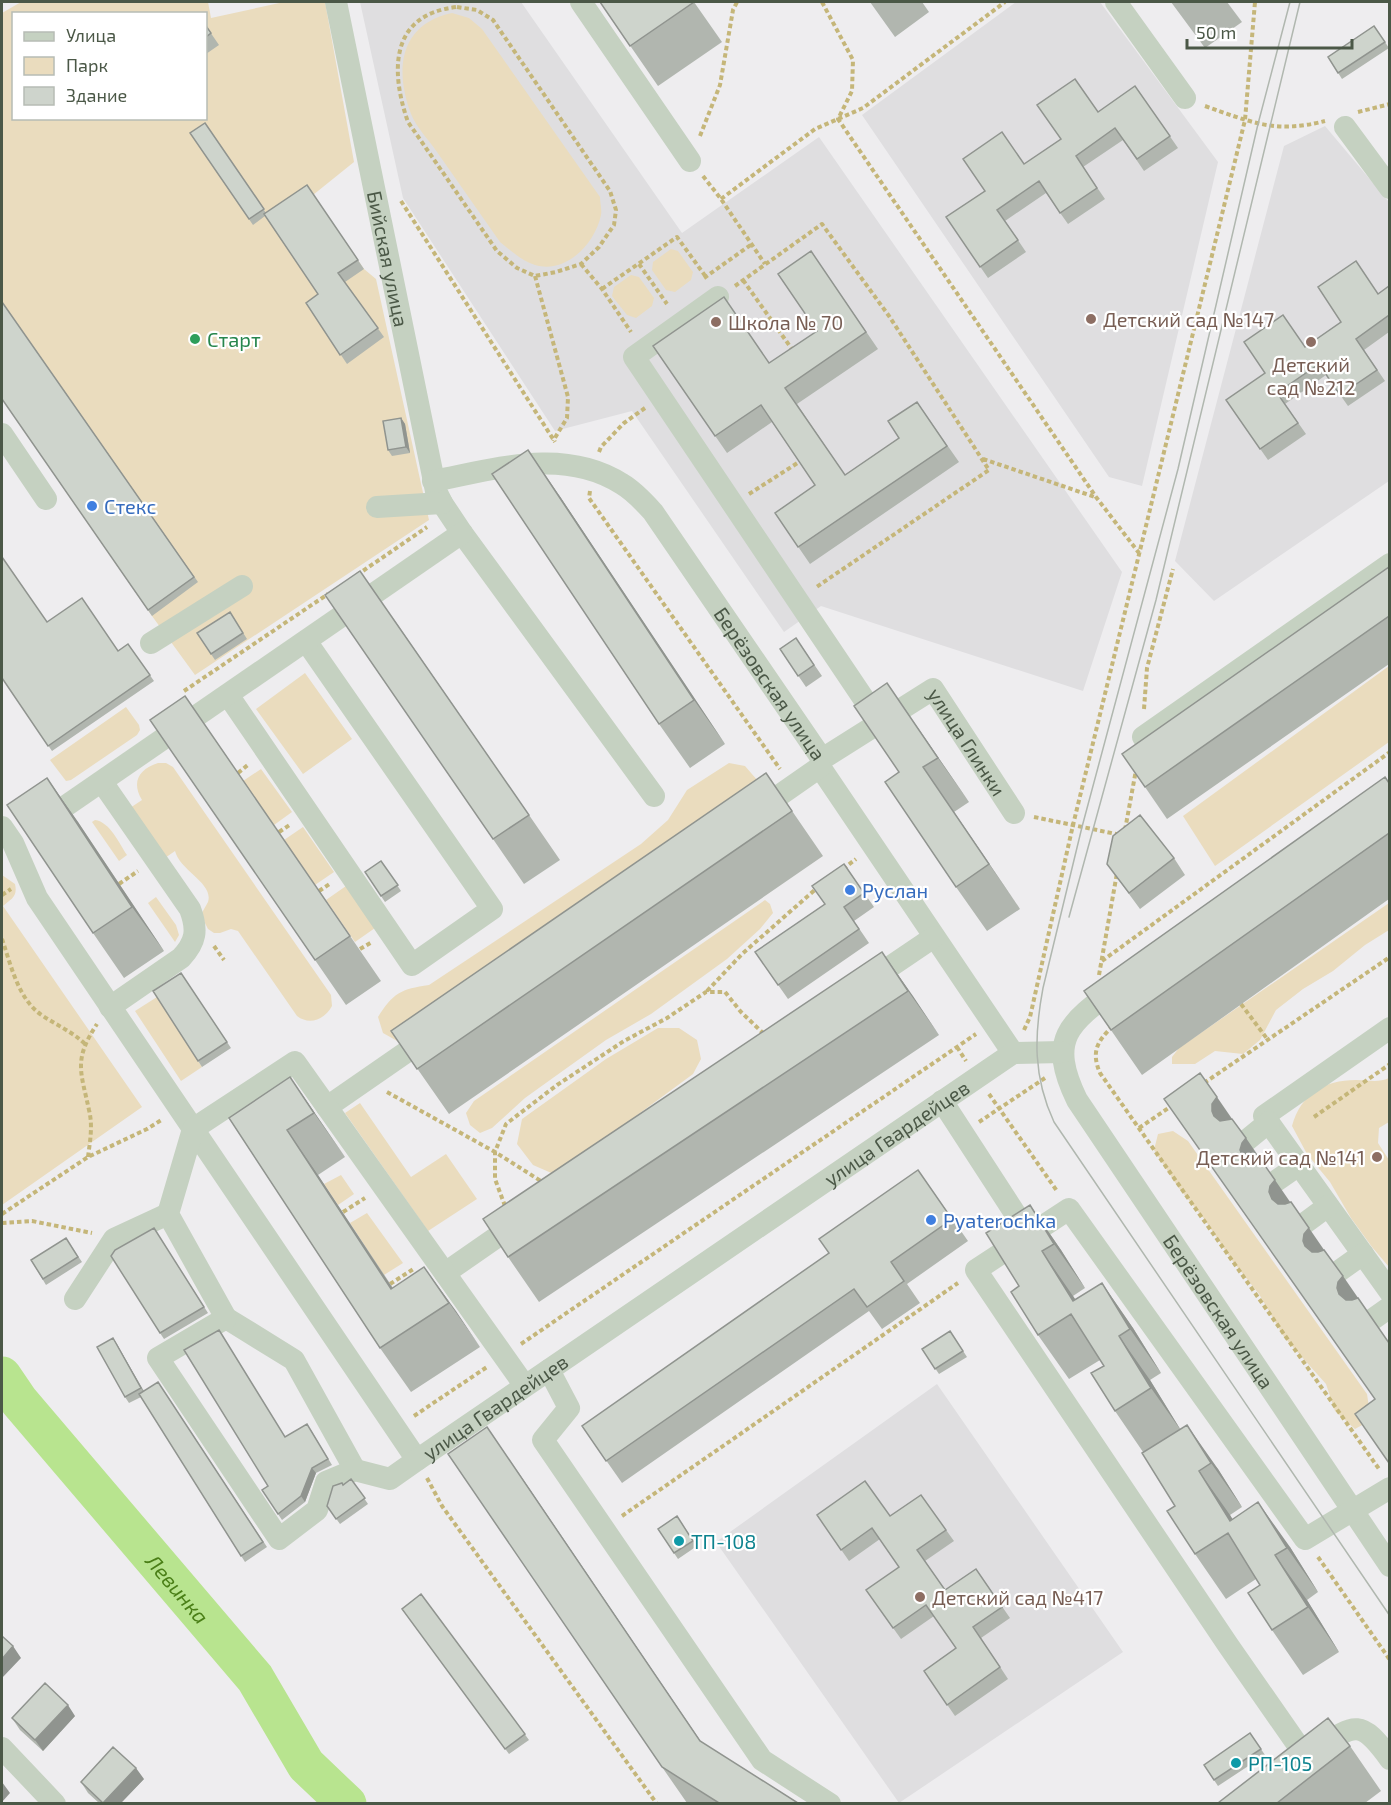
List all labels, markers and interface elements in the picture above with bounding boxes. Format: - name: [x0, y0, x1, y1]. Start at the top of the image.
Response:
- legend: [12, 12, 207, 120]
- scale bar: [1187, 12, 1352, 50]
- text: 50 m: [1196, 21, 1236, 43]
- text: Улица: [66, 24, 116, 46]
- text: Парк: [66, 54, 108, 76]
- text: Здание: [66, 84, 127, 106]
- street label: Бийская улица: [363, 189, 414, 329]
- place label: Детский сад №147: [1103, 307, 1274, 331]
- place label: Школа № 70: [728, 310, 843, 334]
- marker: Детский сад №147: [1084, 312, 1098, 326]
- marker: Школа № 70: [709, 315, 723, 329]
- place label: Старт: [207, 327, 261, 351]
- marker: Старт: [188, 332, 202, 346]
- marker: Детский сад №212: [1304, 335, 1318, 349]
- place label: Детский сад №212: [1267, 352, 1355, 399]
- place label: Стекс: [104, 494, 156, 518]
- marker: Стекс: [85, 499, 99, 513]
- street label: Берёзовская улица: [709, 602, 831, 765]
- street label: улица Глинки: [923, 683, 1011, 800]
- place label: Руслан: [862, 878, 928, 903]
- marker: Руслан: [843, 883, 857, 897]
- street label: улица Гвардейцев: [819, 1075, 974, 1191]
- place label: Детский сад №141: [1196, 1145, 1365, 1169]
- marker: Детский сад №141: [1370, 1150, 1384, 1164]
- place label: Pyaterochka: [943, 1208, 1056, 1232]
- marker: Pyaterochka: [924, 1213, 938, 1227]
- street label: Берёзовская улица: [1159, 1230, 1279, 1393]
- street label: улица Гвардейцев: [418, 1349, 572, 1465]
- place label: ТП-108: [691, 1529, 757, 1553]
- marker: ТП-108: [672, 1534, 686, 1548]
- water label: Левинка: [141, 1547, 215, 1628]
- place label: Детский сад №417: [932, 1585, 1103, 1609]
- marker: Детский сад №417: [913, 1590, 927, 1604]
- place label: РП-105: [1248, 1751, 1312, 1775]
- marker: РП-105: [1229, 1756, 1243, 1770]

